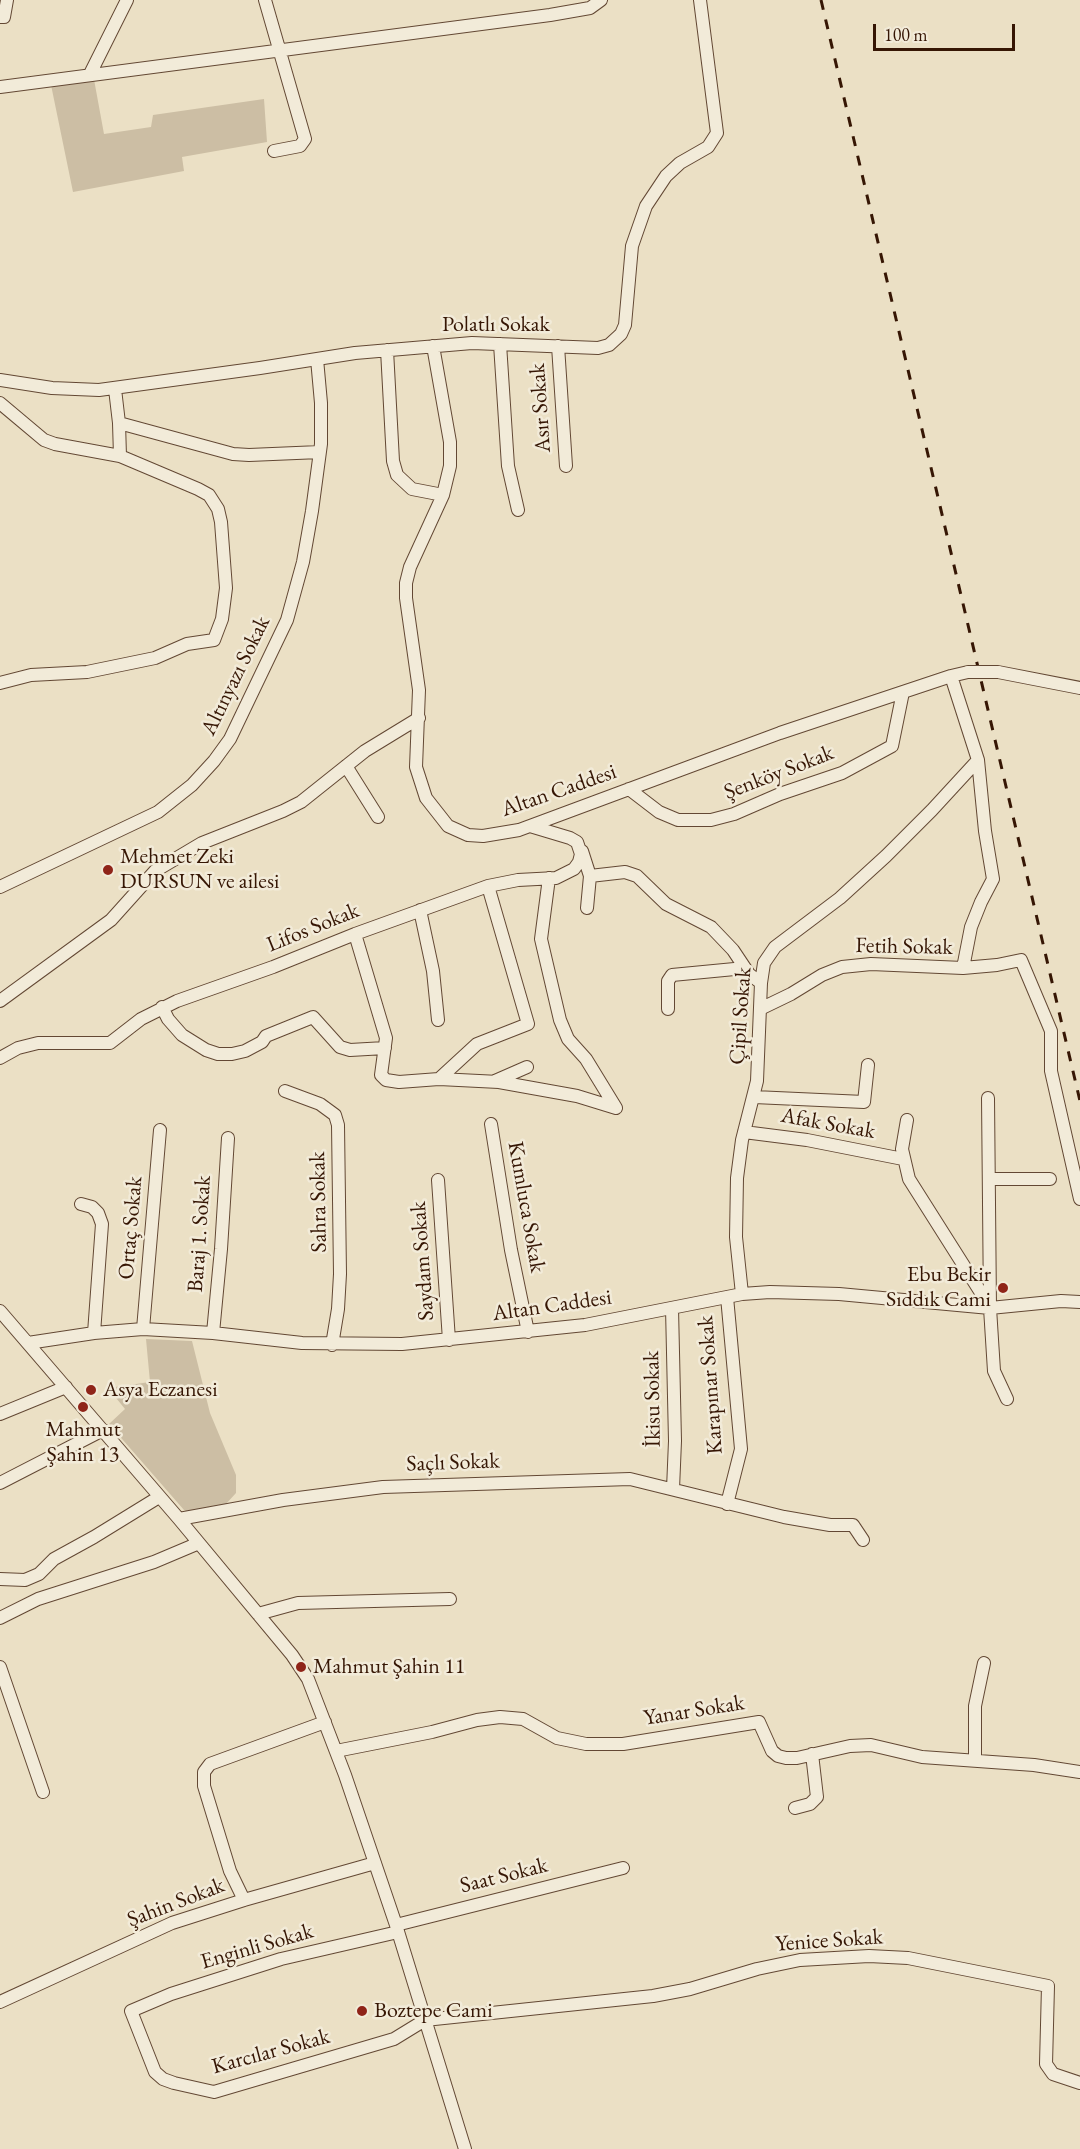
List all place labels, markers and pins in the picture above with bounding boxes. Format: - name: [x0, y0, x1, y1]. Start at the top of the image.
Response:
- place label: Mehmet Zeki DURSUN ve ailesi: [120, 844, 279, 896]
- marker: Mehmet Zeki DURSUN ve ailesi: [101, 863, 115, 877]
- place label: Ebu Bekir Sıddık Cami: [886, 1262, 991, 1314]
- marker: Ebu Bekir Sıddık Cami: [996, 1281, 1010, 1295]
- place label: Asya Eczanesi: [103, 1377, 218, 1403]
- marker: Asya Eczanesi: [84, 1383, 98, 1397]
- marker: Mahmut Şahin 13: [76, 1400, 90, 1414]
- place label: Mahmut Şahin 13: [45, 1417, 121, 1468]
- place label: Mahmut Şahin 11: [313, 1654, 465, 1680]
- marker: Mahmut Şahin 11: [294, 1660, 308, 1674]
- place label: Boztepe Cami: [374, 1998, 493, 2024]
- marker: Boztepe Cami: [355, 2004, 369, 2018]

